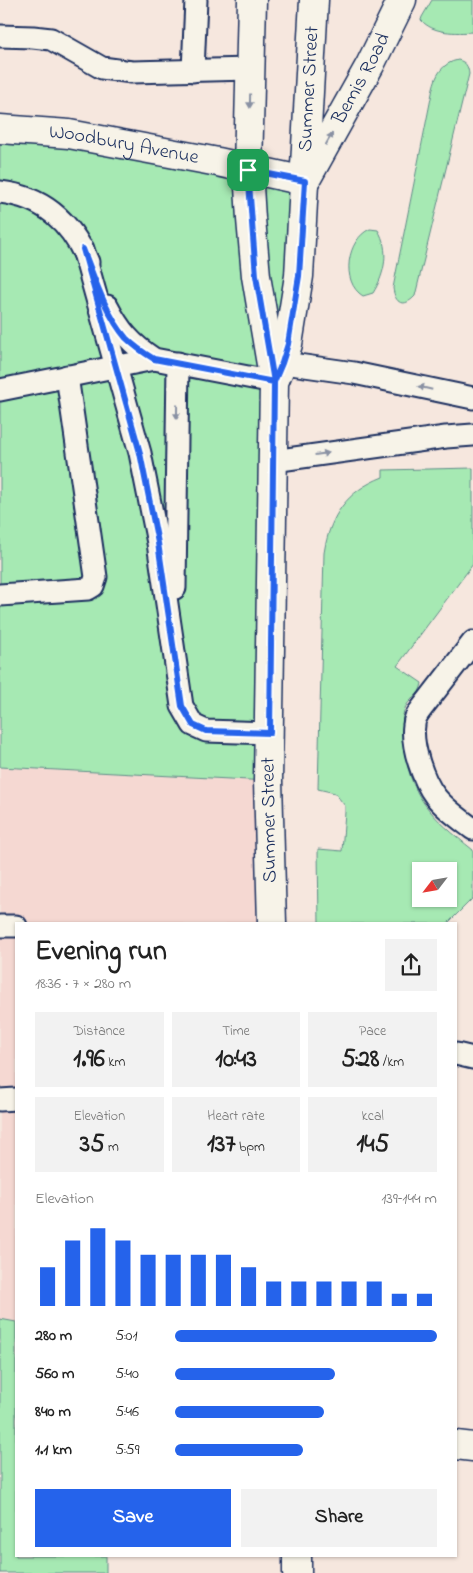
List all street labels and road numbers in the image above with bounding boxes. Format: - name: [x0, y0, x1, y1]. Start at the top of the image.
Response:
- street label: Summer Street: [291, 25, 327, 152]
- street label: Bemis Road: [325, 28, 398, 131]
- street label: Woodbury Avenue: [48, 118, 201, 173]
- street label: Summer Street: [254, 757, 286, 883]

